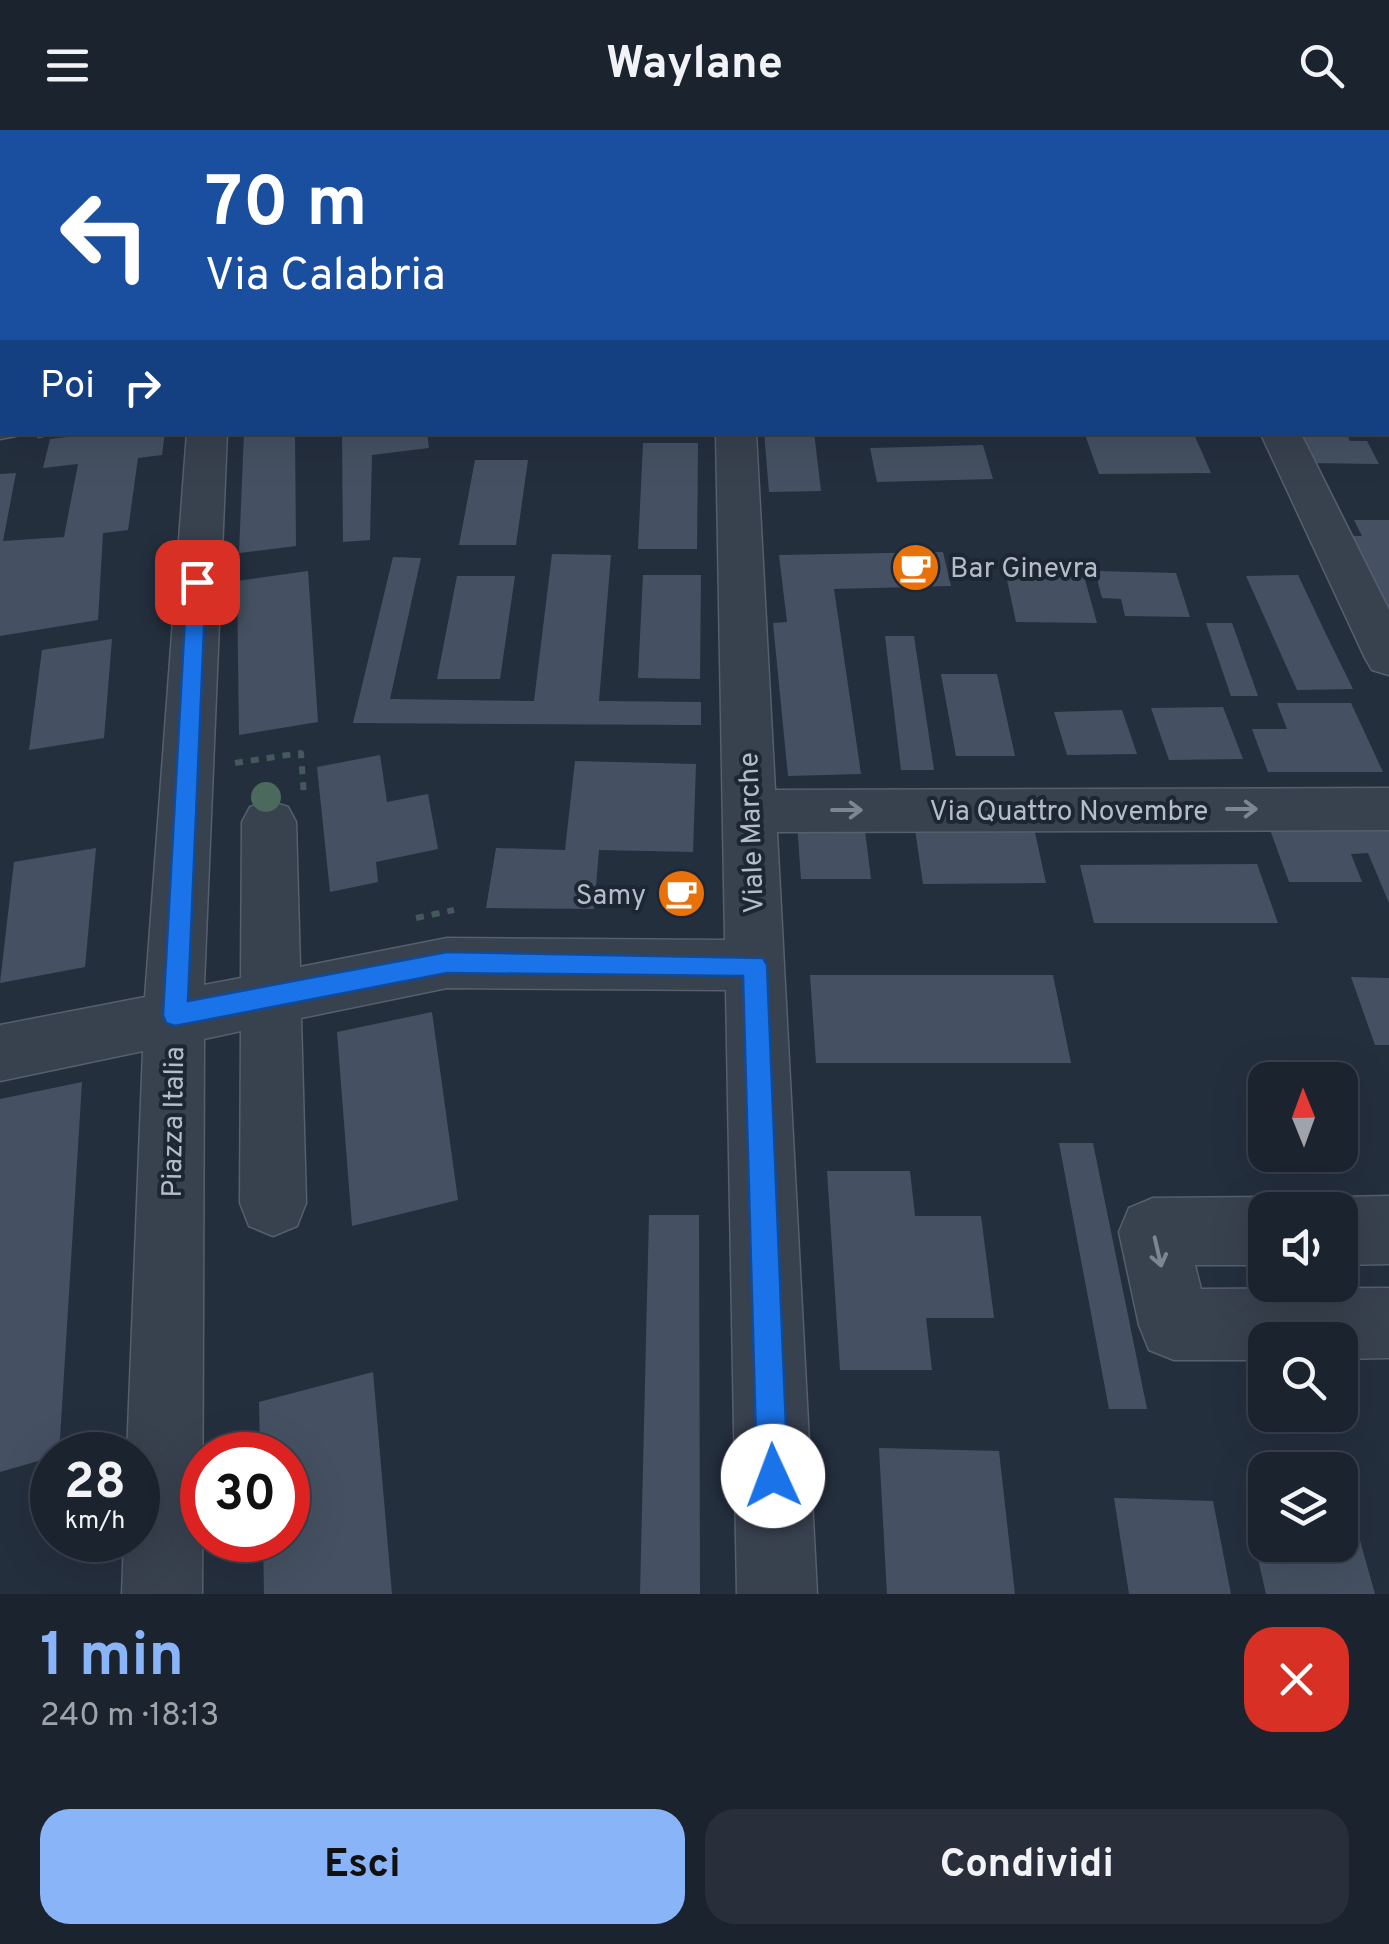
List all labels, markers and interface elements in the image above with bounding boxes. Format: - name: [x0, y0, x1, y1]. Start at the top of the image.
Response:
- text: Waylane: [606, 37, 783, 94]
- icon: menu: [40, 38, 95, 93]
- icon: search: [1294, 38, 1349, 93]
- text: 70 m: [205, 162, 368, 251]
- icon: left: [40, 170, 170, 300]
- text: Via Calabria: [205, 249, 446, 306]
- icon: right: [115, 360, 170, 415]
- text: Poi: [40, 363, 95, 412]
- pin: [155, 540, 240, 625]
- cafe icon: Bar Ginevra: [889, 541, 941, 593]
- place label: Bar Ginevra: [950, 552, 1098, 588]
- icon: arrive: [170, 555, 225, 610]
- street label: Viale Marche: [732, 752, 774, 914]
- street label: Via Quattro Novembre: [930, 795, 1208, 831]
- one-way arrow: [830, 800, 862, 820]
- one-way arrow: [1224, 800, 1257, 818]
- cafe icon: Samy: [655, 868, 707, 920]
- place label: Samy: [576, 879, 646, 915]
- street label: Piazza Italia: [156, 1046, 194, 1198]
- north arrow: [1248, 1062, 1358, 1172]
- map controls: [1248, 1062, 1358, 1562]
- button: sound: [1248, 1192, 1358, 1302]
- one-way arrow: [1149, 1235, 1168, 1267]
- button: search: [1248, 1322, 1358, 1432]
- position arrow: [721, 1424, 825, 1528]
- speed limit sign: 30: [180, 1432, 310, 1562]
- button: layers: [1248, 1452, 1358, 1562]
- text: 28: [64, 1453, 126, 1516]
- text: km/h: [65, 1506, 125, 1538]
- text: 1 min: [40, 1621, 184, 1697]
- button: close: [1244, 1627, 1349, 1732]
- text: 240 m · 18:13: [40, 1697, 219, 1737]
- button: Esci: [40, 1809, 685, 1924]
- button: Condividi: [705, 1809, 1349, 1924]

